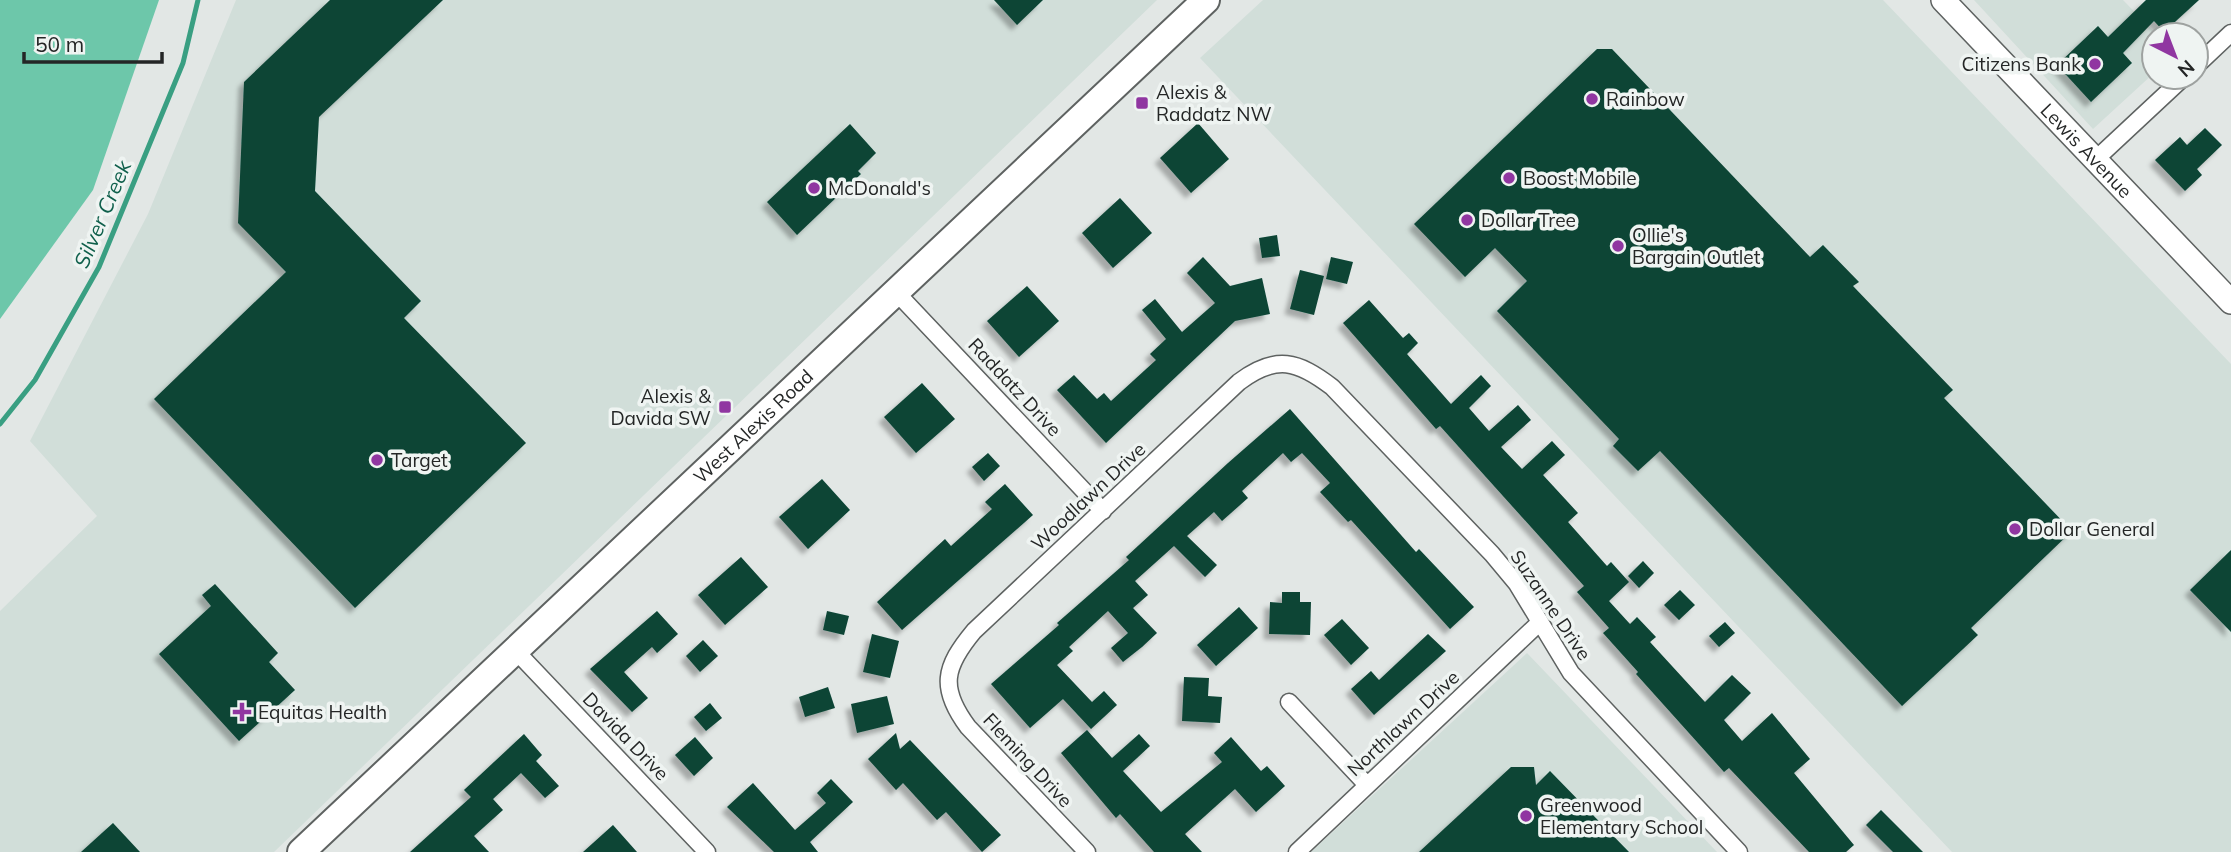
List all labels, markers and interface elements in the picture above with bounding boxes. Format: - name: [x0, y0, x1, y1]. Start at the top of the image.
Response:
- scale bar: [24, 21, 163, 65]
- north arrow: [2140, 21, 2210, 91]
- text: 50 m: [35, 31, 84, 57]
- place label: Citizens Bank: [1962, 52, 2081, 76]
- text: N: [2173, 55, 2200, 82]
- marker: Citizens Bank: [2087, 56, 2103, 72]
- place label: Alexis & Raddatz NW: [1156, 80, 1272, 126]
- place label: Rainbow: [1606, 87, 1685, 111]
- marker: Rainbow: [1584, 91, 1600, 107]
- marker: Alexis & Raddatz NW: [1134, 95, 1150, 111]
- street label: Lewis Avenue: [2036, 98, 2137, 203]
- water label: Silver Creek: [68, 155, 137, 272]
- place label: Boost Mobile: [1523, 166, 1637, 190]
- marker: Boost Mobile: [1501, 170, 1517, 186]
- place label: McDonald's: [828, 176, 931, 200]
- marker: McDonald's: [806, 180, 822, 196]
- place label: Dollar Tree: [1481, 208, 1576, 232]
- marker: Dollar Tree: [1459, 212, 1475, 228]
- place label: Ollie's Bargain Outlet: [1632, 223, 1761, 269]
- marker: Ollie's Bargain Outlet: [1610, 238, 1626, 254]
- street label: Raddatz Drive: [963, 333, 1067, 441]
- street label: West Alexis Road: [688, 364, 818, 488]
- place label: Alexis & Davida SW: [610, 384, 712, 430]
- marker: Alexis & Davida SW: [717, 399, 733, 415]
- street label: Woodlawn Drive: [1026, 437, 1150, 555]
- place label: Target: [391, 448, 448, 472]
- marker: Target: [369, 452, 385, 468]
- place label: Dollar General: [2029, 517, 2155, 541]
- marker: Dollar General: [2007, 521, 2023, 537]
- street label: Suzanne Drive: [1505, 545, 1597, 665]
- street label: Northlawn Drive: [1342, 665, 1464, 781]
- street label: Davida Drive: [578, 687, 674, 785]
- place label: Equitas Health: [258, 700, 387, 724]
- marker: Equitas Health: [232, 702, 252, 722]
- street label: Fleming Drive: [978, 708, 1078, 812]
- place label: Greenwood Elementary School: [1540, 793, 1703, 839]
- marker: Greenwood Elementary School: [1518, 808, 1534, 824]

